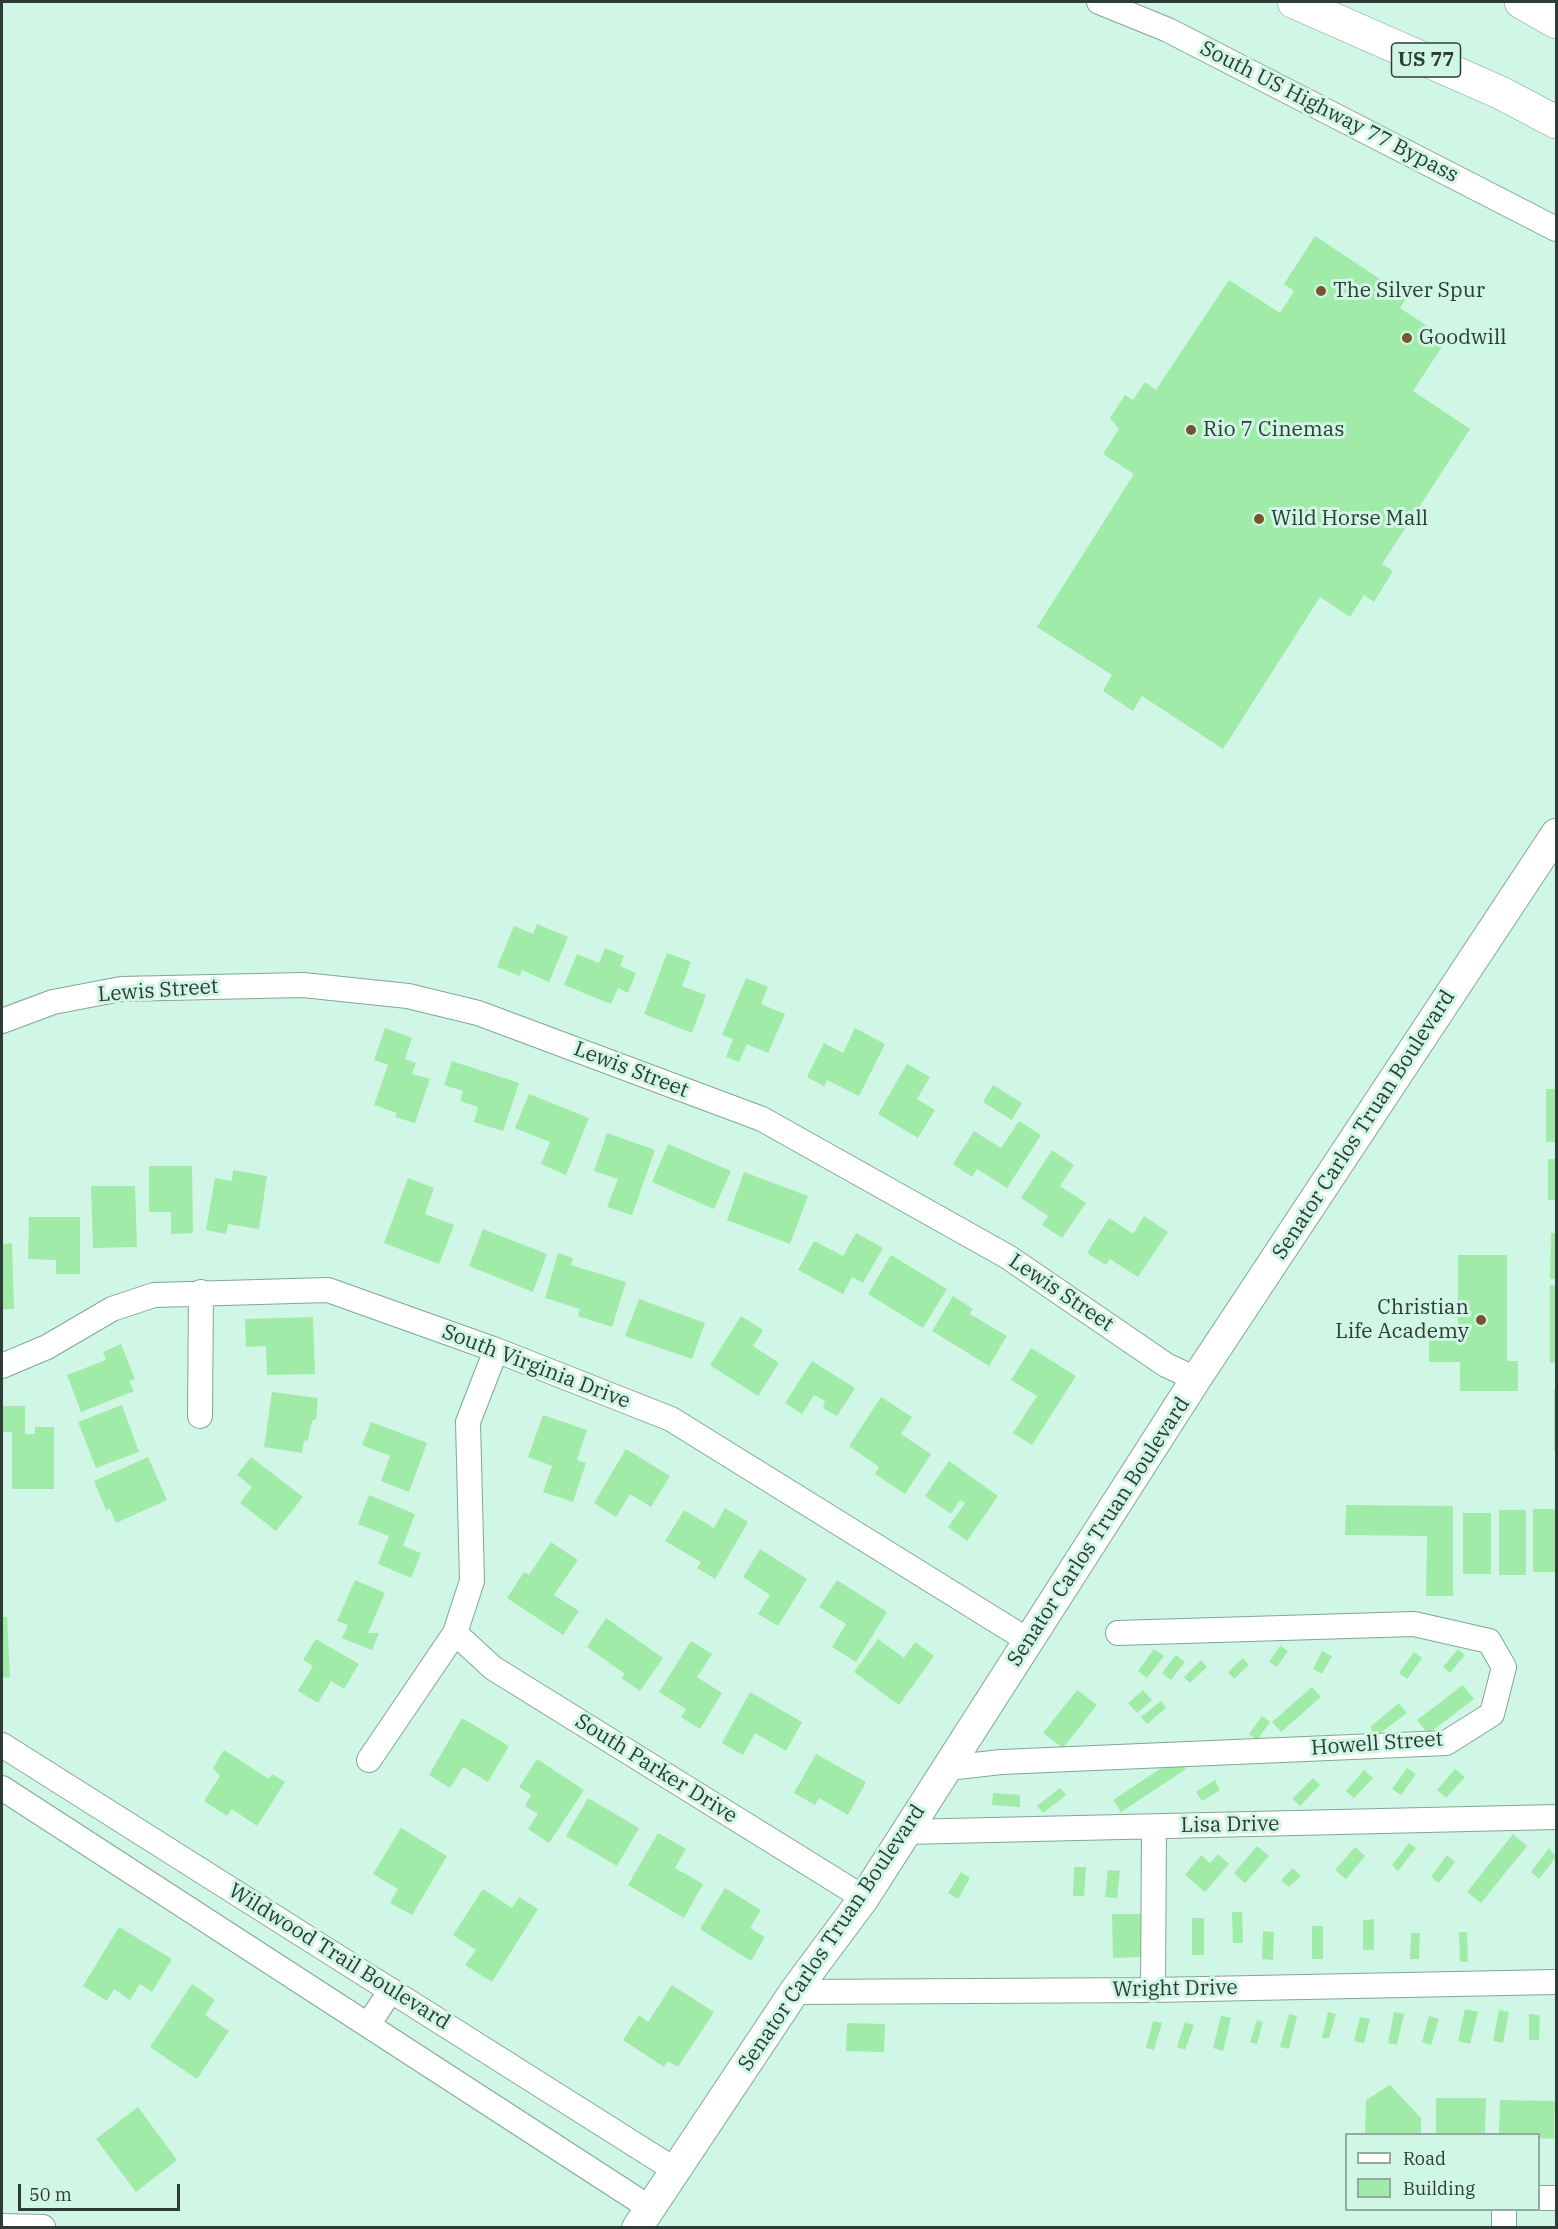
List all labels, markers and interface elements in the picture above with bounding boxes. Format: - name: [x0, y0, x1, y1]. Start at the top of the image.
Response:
- street label: South US Highway 77 Bypass: [1196, 36, 1462, 188]
- road number: US 77: [1392, 43, 1460, 77]
- place label: The Silver Spur: [1333, 278, 1485, 304]
- marker: The Silver Spur: [1314, 284, 1328, 298]
- place label: Goodwill: [1419, 325, 1507, 351]
- marker: Goodwill: [1400, 331, 1414, 345]
- place label: Rio 7 Cinemas: [1203, 417, 1345, 443]
- marker: Rio 7 Cinemas: [1184, 423, 1198, 437]
- place label: Wild Horse Mall: [1271, 506, 1428, 532]
- marker: Wild Horse Mall: [1252, 512, 1266, 526]
- street label: Lewis Street: [97, 974, 219, 1008]
- street label: Senator Carlos Truan Boulevard: [1267, 986, 1461, 1264]
- street label: Lewis Street: [570, 1037, 692, 1103]
- street label: Lewis Street: [1004, 1249, 1118, 1337]
- place label: Christian Life Academy: [1335, 1295, 1469, 1345]
- marker: Christian Life Academy: [1474, 1313, 1488, 1327]
- street label: South Virginia Drive: [438, 1320, 634, 1414]
- street label: Senator Carlos Truan Boulevard: [1002, 1393, 1196, 1671]
- street label: South Parker Drive: [570, 1709, 742, 1829]
- street label: Howell Street: [1310, 1727, 1444, 1761]
- street label: Senator Carlos Truan Boulevard: [733, 1800, 931, 2076]
- street label: Lisa Drive: [1180, 1812, 1280, 1838]
- street label: Wildwood Trail Boulevard: [224, 1878, 454, 2036]
- street label: Wright Drive: [1112, 1975, 1238, 2003]
- legend: [1345, 2133, 1540, 2211]
- text: Road: [1403, 2147, 1446, 2170]
- scale bar: [21, 2172, 183, 2210]
- text: Building: [1403, 2177, 1475, 2200]
- text: 50 m: [29, 2183, 72, 2206]

